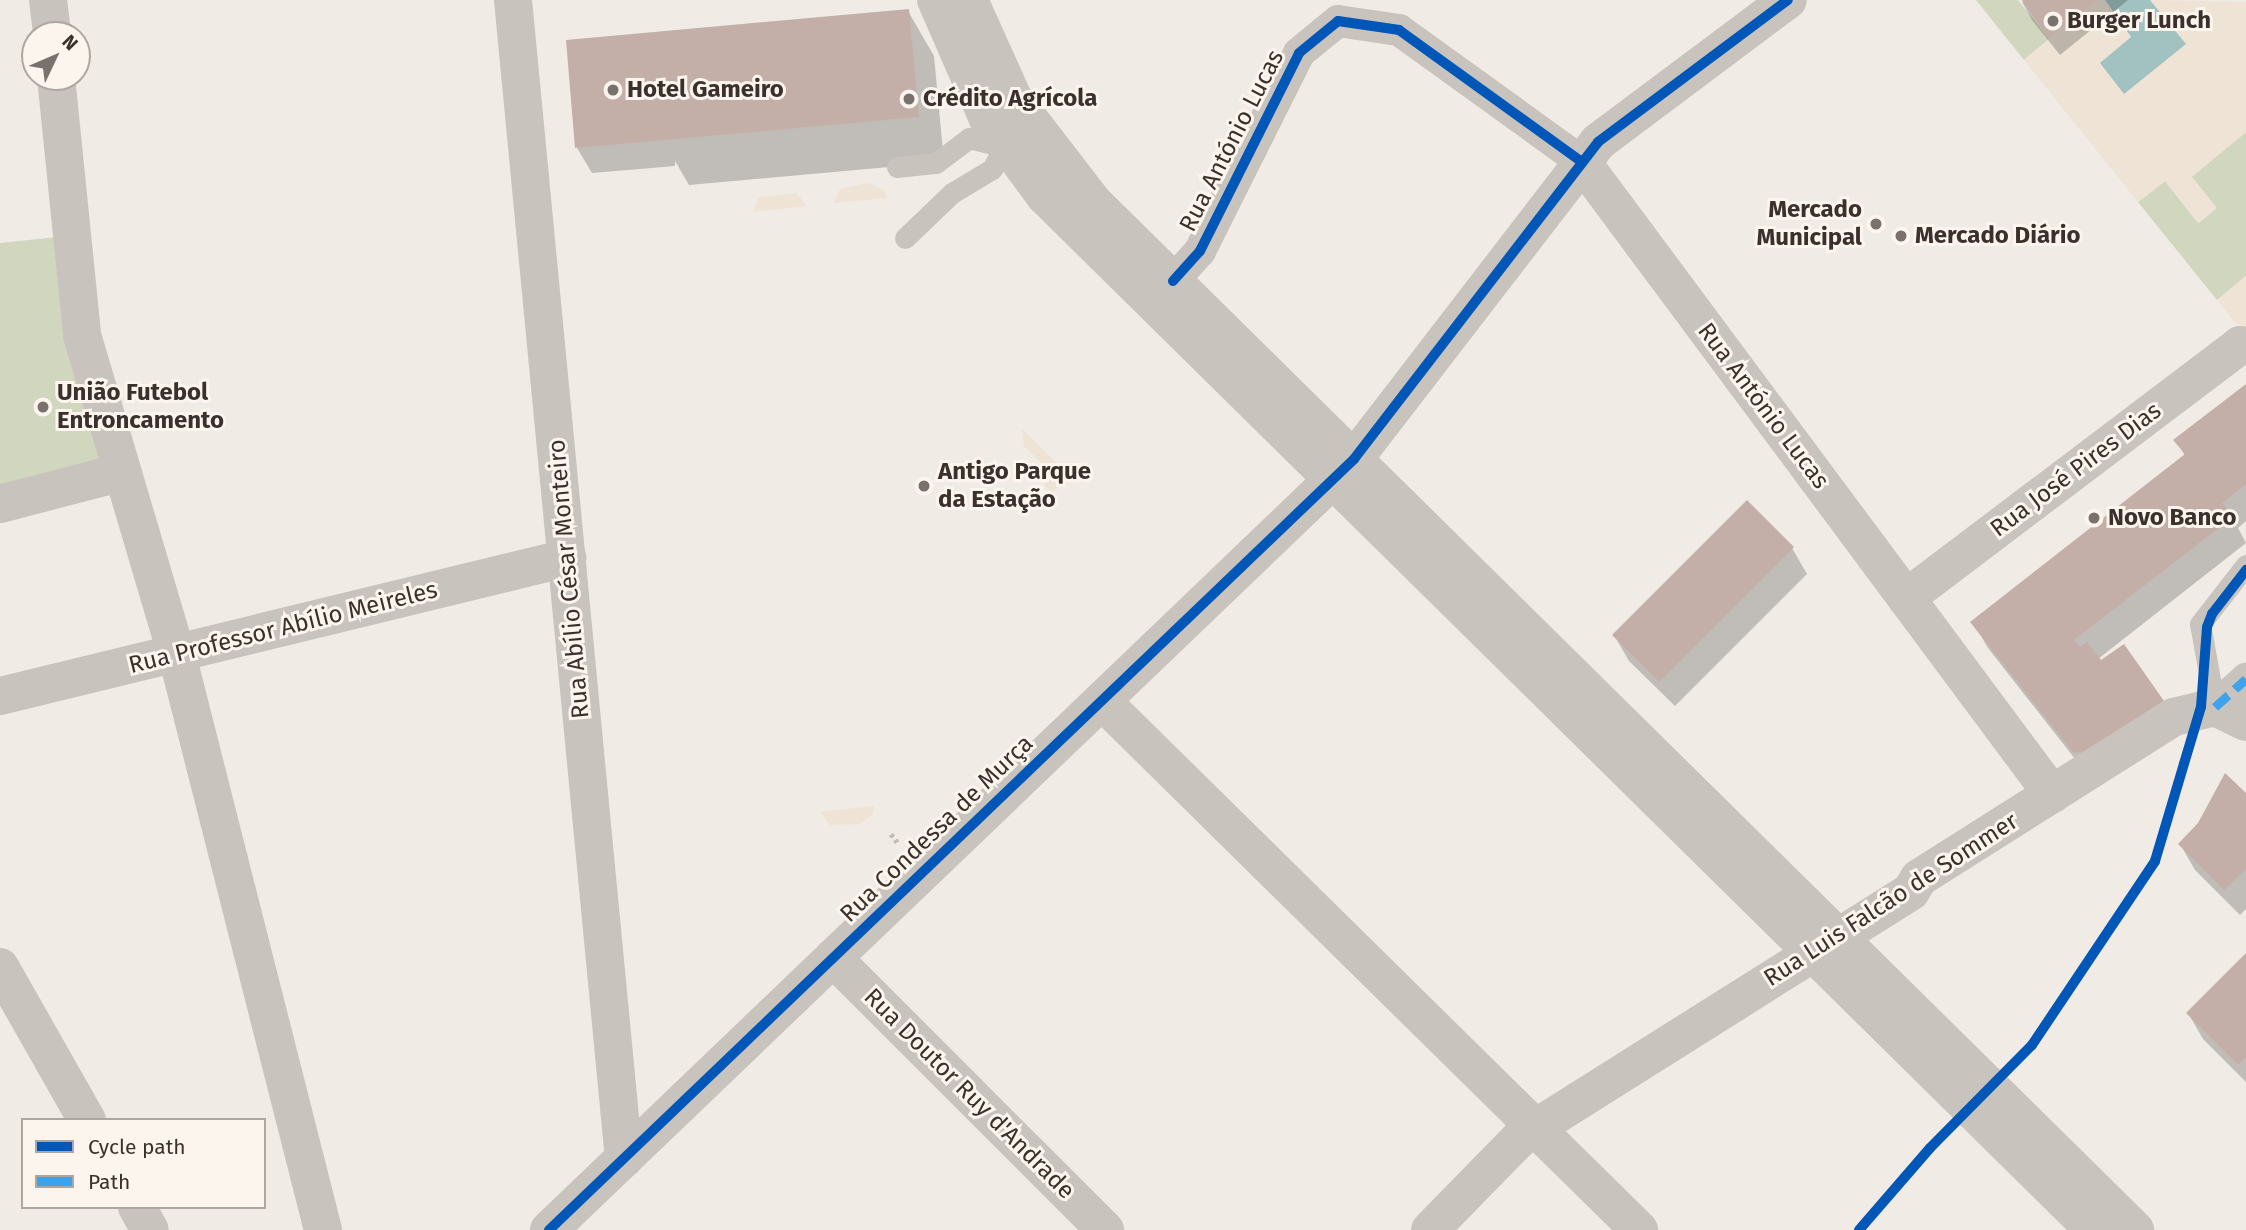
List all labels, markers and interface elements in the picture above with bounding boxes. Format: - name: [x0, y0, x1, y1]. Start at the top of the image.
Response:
- place label: Burger Lunch: [2067, 7, 2211, 35]
- marker: Burger Lunch: [2045, 13, 2061, 29]
- north arrow: [21, 21, 91, 91]
- text: N: [57, 30, 83, 55]
- street label: Rua António Lucas: [1174, 45, 1290, 237]
- place label: Hotel Gameiro: [627, 76, 784, 104]
- marker: Hotel Gameiro: [605, 82, 621, 98]
- place label: Crédito Agrícola: [923, 85, 1097, 113]
- marker: Crédito Agrícola: [901, 91, 917, 107]
- place label: Mercado Municipal: [1756, 196, 1862, 252]
- marker: Mercado Municipal: [1868, 216, 1884, 232]
- place label: Mercado Diário: [1915, 222, 2080, 250]
- marker: Mercado Diário: [1893, 228, 1909, 244]
- street label: Rua António Lucas: [1691, 317, 1835, 495]
- place label: União Futebol Entroncamento: [57, 379, 224, 435]
- street label: Rua José Pires Dias: [1985, 397, 2167, 543]
- marker: União Futebol Entroncamento: [35, 399, 51, 415]
- street label: Rua Abílio César Monteiro: [542, 438, 596, 720]
- place label: Antigo Parque da Estação: [938, 458, 1091, 514]
- marker: Antigo Parque da Estação: [916, 478, 932, 494]
- place label: Novo Banco: [2108, 504, 2236, 532]
- marker: Novo Banco: [2086, 510, 2102, 526]
- street label: Rua Professor Abílio Meireles: [126, 576, 440, 680]
- street label: Rua Condessa de Murça: [835, 729, 1039, 929]
- street label: Rua Luis Falcão de Sommer: [1759, 807, 2023, 993]
- street label: Rua Doutor Ruy d'Andrade: [858, 983, 1080, 1205]
- legend: [21, 1118, 266, 1209]
- text: Cycle path: [88, 1134, 186, 1160]
- text: Path: [88, 1169, 130, 1195]

